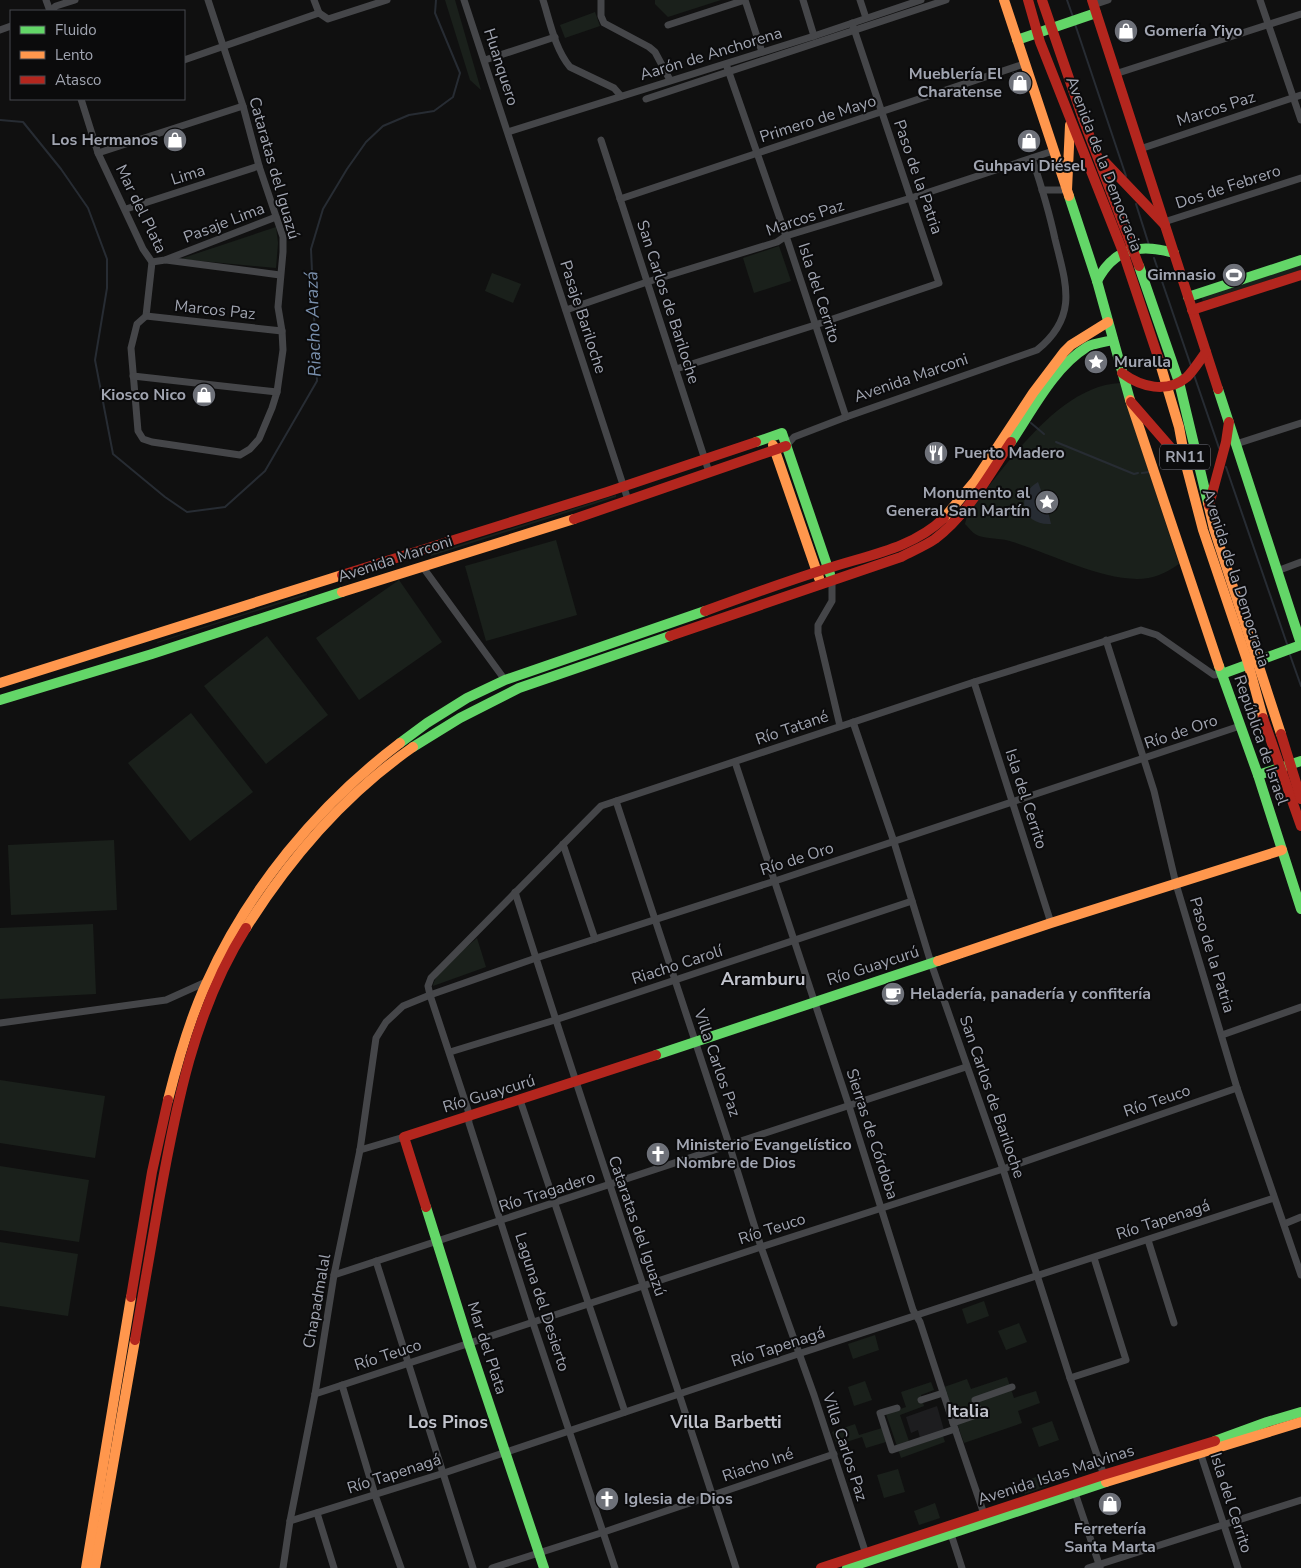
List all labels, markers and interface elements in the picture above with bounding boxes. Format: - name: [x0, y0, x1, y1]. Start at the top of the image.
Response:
- legend: [10, 10, 185, 100]
- shop icon: Gomería Yiyo: [1113, 18, 1139, 44]
- text: Fluido: [55, 20, 97, 40]
- place label: Gomería Yiyo: [1144, 20, 1243, 42]
- street label: Aarón de Anchorena: [637, 22, 785, 86]
- street label: Huanquero: [478, 26, 524, 109]
- text: Lento: [55, 45, 93, 65]
- place label: Mueblería El Charatense: [909, 63, 1002, 103]
- text: Atasco: [55, 70, 101, 90]
- shop icon: Mueblería El Charatense: [1007, 70, 1033, 96]
- street label: Avenida de la Democracia: [1060, 73, 1148, 255]
- street label: Marcos Paz: [1174, 86, 1258, 132]
- street label: Primero de Mayo: [757, 90, 879, 148]
- street label: Cataratas del Iguazú: [243, 94, 305, 242]
- street label: Paso de la Patria: [888, 117, 948, 237]
- shop icon: Los Hermanos: [162, 127, 188, 153]
- shop icon: Guhpavi Diésel: [1016, 128, 1042, 154]
- place label: Los Hermanos: [51, 129, 158, 151]
- place label: Guhpavi Diésel: [973, 155, 1085, 177]
- street label: Lima: [168, 159, 208, 191]
- street label: Dos de Febrero: [1173, 160, 1284, 214]
- street label: Mar del Plata: [110, 161, 172, 257]
- street label: Marcos Paz: [763, 194, 847, 242]
- street label: Pasaje Lima: [180, 197, 268, 249]
- street label: San Carlos de Bariloche: [631, 217, 705, 387]
- street label: Isla del Cerrito: [792, 240, 846, 346]
- street label: Pasaje Bariloche: [554, 257, 612, 377]
- sports icon: Gimnasio: [1221, 262, 1247, 288]
- place label: Gimnasio: [1147, 264, 1216, 286]
- water label: Riacho Arazá: [299, 270, 327, 377]
- street label: Marcos Paz: [173, 295, 257, 325]
- street label: Avenida Marconi: [851, 348, 971, 408]
- place icon: Muralla: [1083, 349, 1109, 375]
- place label: Muralla: [1114, 351, 1171, 373]
- shop icon: Kiosco Nico: [191, 382, 217, 408]
- place label: Kiosco Nico: [101, 384, 186, 406]
- restaurant icon: Puerto Madero: [923, 440, 949, 466]
- place label: Puerto Madero: [954, 442, 1065, 464]
- road number: RN11: [1160, 444, 1210, 470]
- place label: Monumento al General San Martín: [886, 482, 1030, 522]
- street label: Avenida de la Democracia: [1197, 486, 1275, 670]
- place icon: Monumento al General San Martín: [1034, 489, 1060, 515]
- street label: Avenida Marconi: [335, 530, 455, 588]
- street label: República de Israel: [1228, 672, 1294, 808]
- street label: Río Tatané: [752, 705, 832, 751]
- street label: Río de Oro: [1141, 709, 1221, 755]
- street label: Isla del Cerrito: [999, 746, 1053, 852]
- street label: Río de Oro: [757, 837, 837, 881]
- street label: Paso de la Patria: [1184, 894, 1240, 1016]
- street label: Riacho Carolí: [629, 940, 726, 990]
- street label: Río Guaycurú: [824, 941, 922, 991]
- district label: Aramburu: [721, 967, 805, 991]
- cafe icon: Heladería, panadería y confitería: [880, 981, 906, 1007]
- place label: Heladería, panadería y confitería: [910, 983, 1151, 1005]
- street label: Villa Carlos Paz: [688, 1005, 746, 1120]
- street label: San Carlos de Bariloche: [954, 1013, 1030, 1181]
- street label: Sierras de Córdoba: [840, 1066, 904, 1202]
- street label: Río Guaycurú: [440, 1070, 538, 1118]
- street label: Río Teuco: [1121, 1079, 1194, 1123]
- place label: Ministerio Evangelístico Nombre de Dios: [676, 1134, 852, 1174]
- church icon: Ministerio Evangelístico Nombre de Dios: [645, 1141, 671, 1167]
- street label: Cataratas del Iguazú: [603, 1153, 671, 1299]
- street label: Río Tragadero: [496, 1166, 598, 1218]
- street label: Río Tapenagá: [1113, 1194, 1213, 1246]
- street label: Río Teuco: [736, 1208, 809, 1250]
- street label: Laguna del Desierto: [509, 1230, 575, 1374]
- street label: Chapadmalal: [298, 1252, 336, 1350]
- street label: Mar del Plata: [462, 1299, 512, 1397]
- street label: Río Tapenagá: [728, 1321, 828, 1373]
- street label: Río Teuco: [352, 1334, 425, 1376]
- street label: Villa Carlos Paz: [817, 1389, 873, 1504]
- district label: Italia: [947, 1399, 989, 1423]
- district label: Los Pinos: [408, 1410, 488, 1434]
- district label: Villa Barbetti: [669, 1410, 782, 1434]
- street label: Avenida Islas Malvinas: [975, 1439, 1137, 1511]
- street label: Riacho Iné: [719, 1443, 797, 1487]
- street label: Río Tapenagá: [344, 1448, 444, 1500]
- street label: Isla del Cerrito: [1204, 1450, 1258, 1556]
- church icon: Iglesia de Dios: [594, 1486, 620, 1512]
- place label: Iglesia de Dios: [624, 1488, 733, 1510]
- shop icon: Ferretería Santa Marta: [1097, 1491, 1123, 1517]
- place label: Ferretería Santa Marta: [1064, 1518, 1156, 1558]

